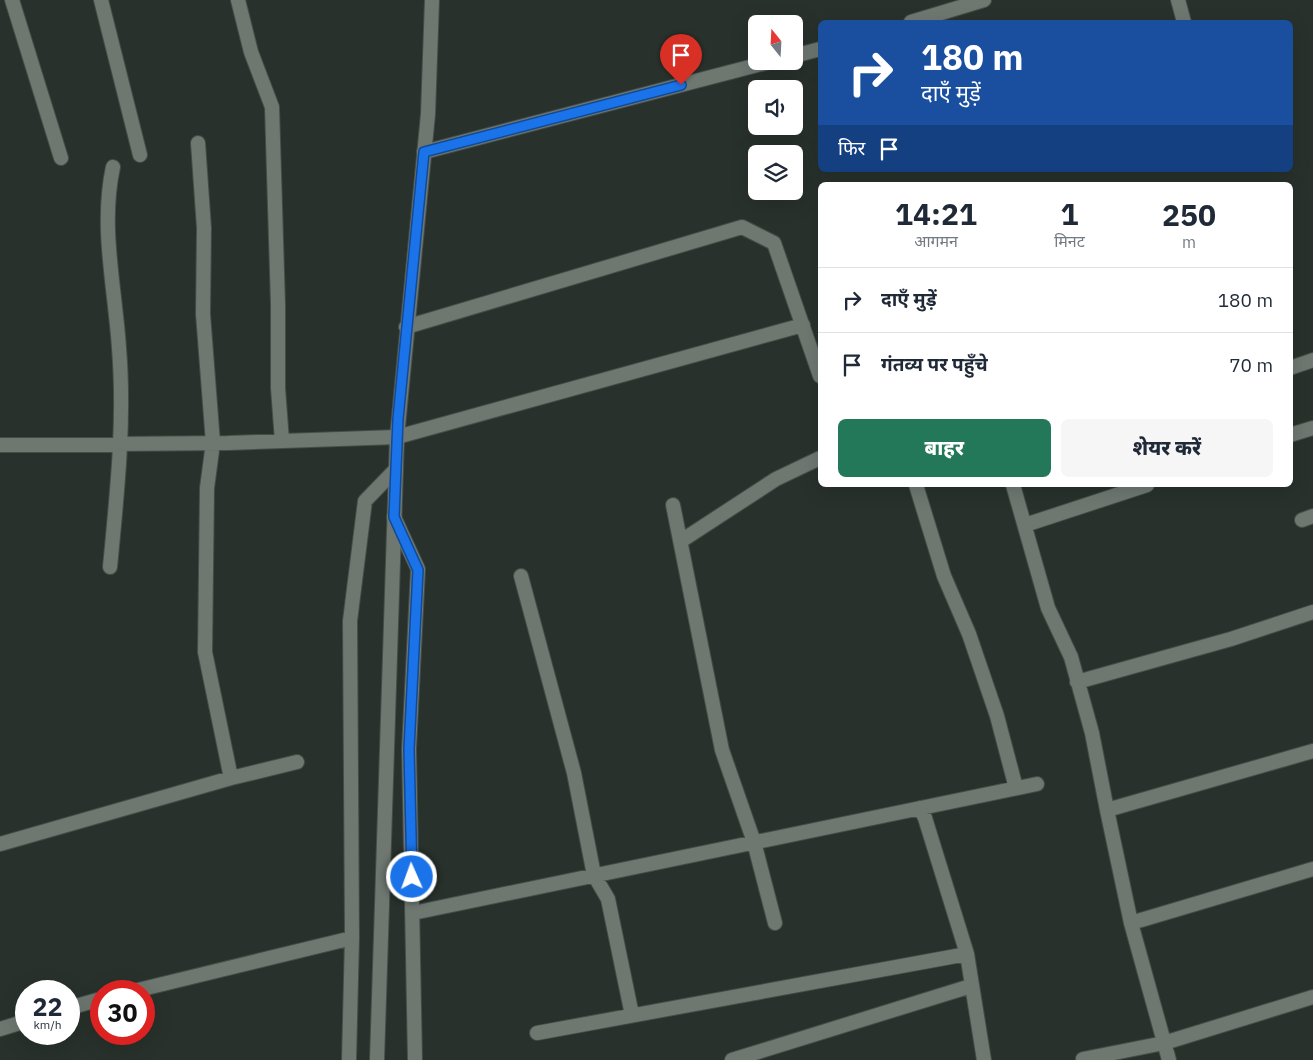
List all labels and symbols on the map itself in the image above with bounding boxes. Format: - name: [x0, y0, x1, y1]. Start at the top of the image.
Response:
- north arrow: [748, 15, 802, 70]
- pin: [660, 34, 702, 85]
- position arrow: [385, 850, 437, 902]
- speed limit sign: 30: [90, 980, 155, 1045]

